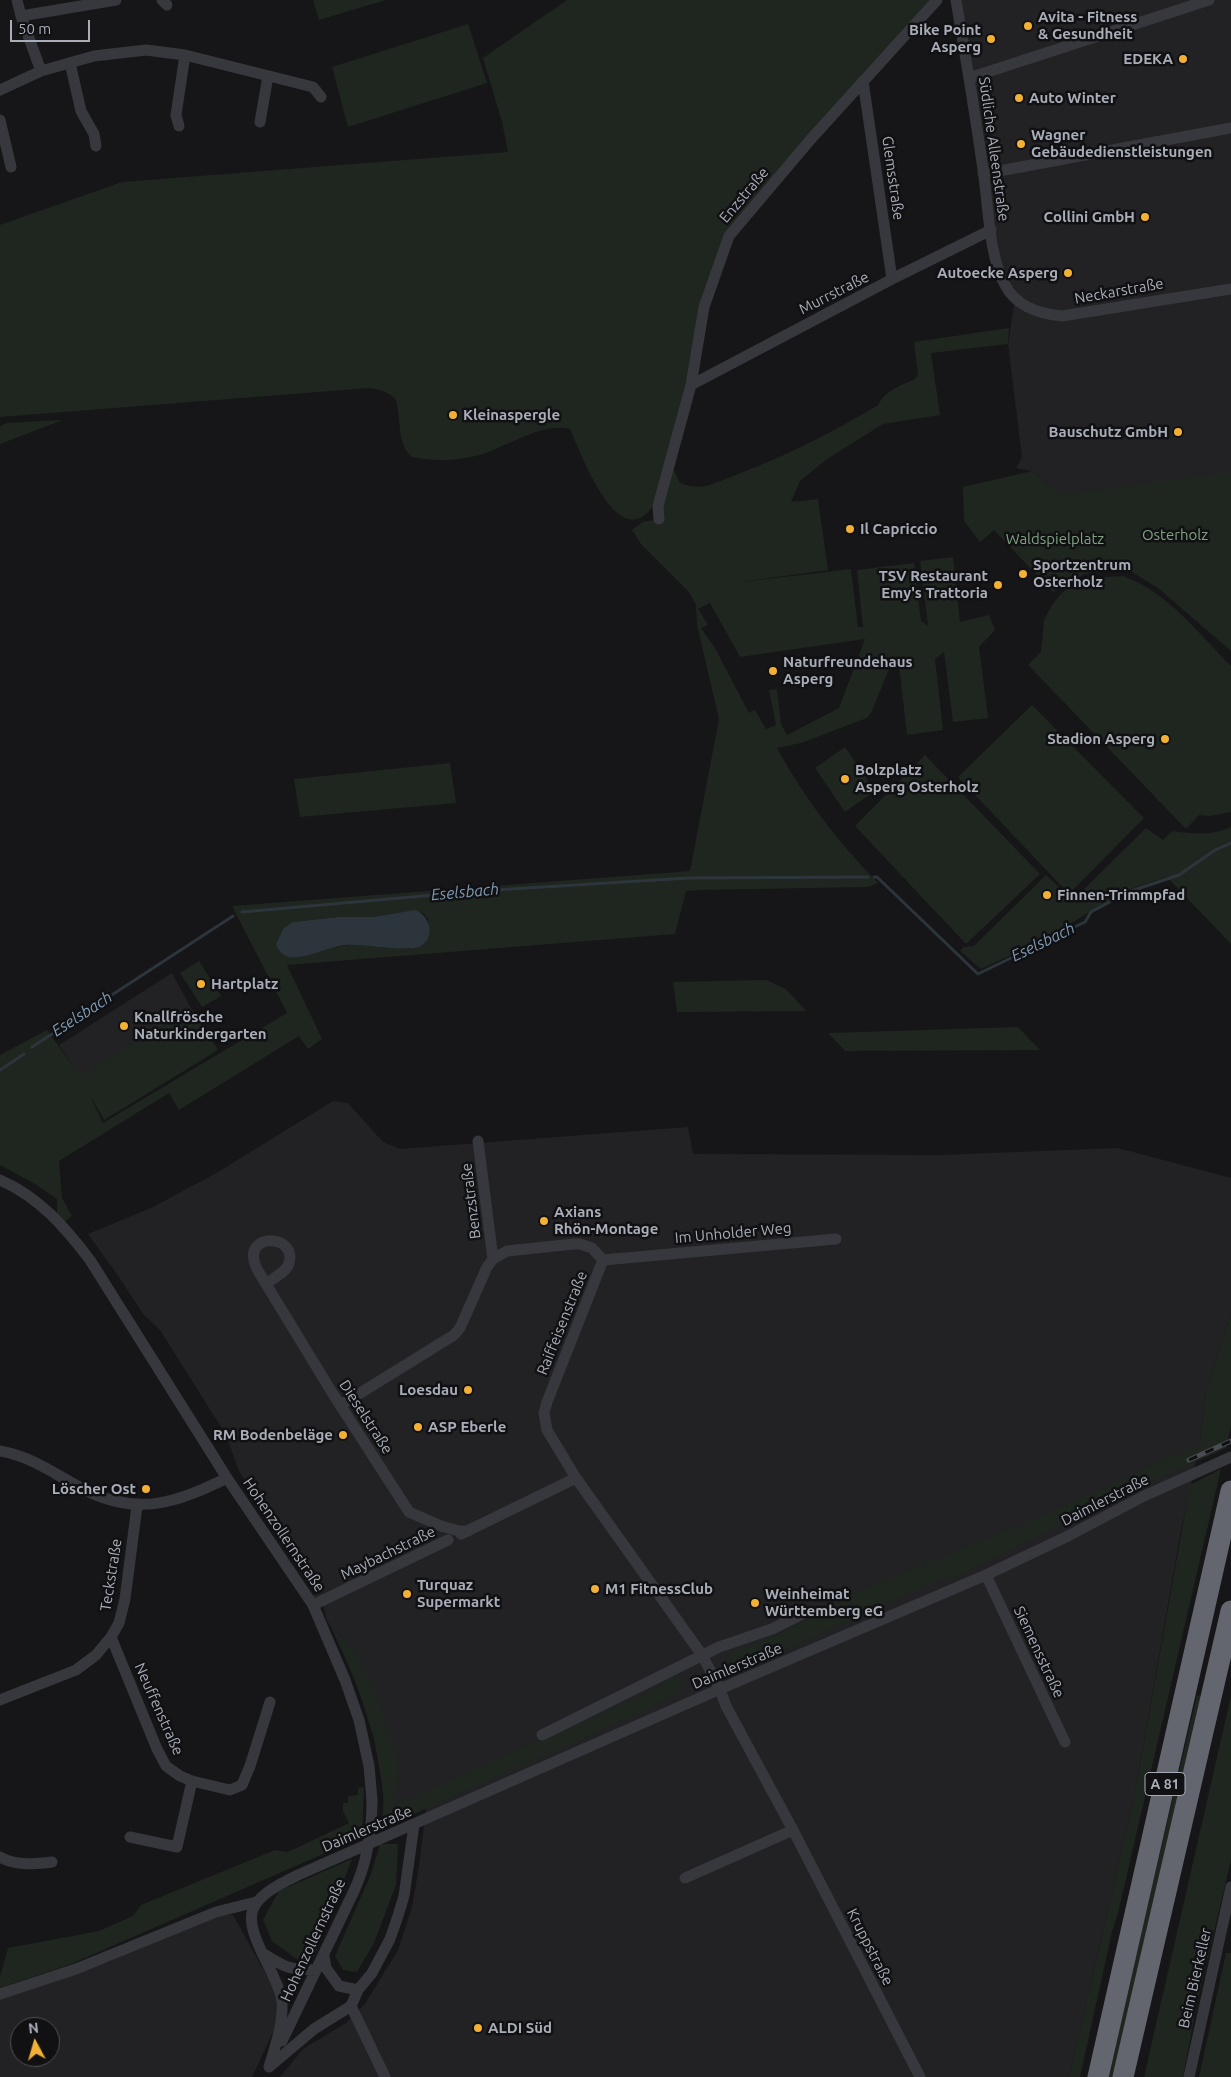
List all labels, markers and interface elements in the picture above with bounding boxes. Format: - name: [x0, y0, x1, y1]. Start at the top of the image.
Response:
- place label: Avita - Fitness & Gesundheit: [1038, 8, 1137, 43]
- scale bar: [12, 10, 92, 42]
- text: 50 m: [18, 20, 51, 37]
- marker: Avita - Fitness & Gesundheit: [1022, 20, 1034, 32]
- place label: Bike Point Asperg: [909, 21, 981, 56]
- marker: Bike Point Asperg: [985, 33, 997, 45]
- place label: EDEKA: [1123, 50, 1173, 68]
- marker: EDEKA: [1177, 53, 1189, 65]
- street label: Südliche Alleenstraße: [975, 76, 1013, 222]
- place label: Auto Winter: [1029, 89, 1116, 107]
- marker: Auto Winter: [1013, 92, 1025, 104]
- place label: Wagner Gebäudedienstleistungen: [1031, 126, 1212, 161]
- street label: Glemsstraße: [878, 135, 908, 221]
- marker: Wagner Gebäudedienstleistungen: [1015, 138, 1027, 150]
- street label: Enzstraße: [716, 164, 772, 226]
- place label: Collini GmbH: [1044, 208, 1135, 226]
- marker: Collini GmbH: [1139, 211, 1151, 223]
- place label: Autoecke Asperg: [937, 264, 1058, 282]
- marker: Autoecke Asperg: [1062, 267, 1074, 279]
- street label: Murrstraße: [796, 268, 872, 318]
- street label: Neckarstraße: [1073, 274, 1165, 308]
- place label: Kleinaspergle: [463, 406, 560, 424]
- marker: Kleinaspergle: [447, 409, 459, 421]
- place label: Bauschutz GmbH: [1049, 423, 1168, 441]
- marker: Bauschutz GmbH: [1172, 426, 1184, 438]
- place label: Il Capriccio: [860, 520, 937, 538]
- marker: Il Capriccio: [844, 523, 856, 535]
- park label: Osterholz: [1142, 526, 1208, 544]
- park label: Waldspielplatz: [1006, 530, 1104, 548]
- place label: Sportzentrum Osterholz: [1033, 556, 1131, 591]
- place label: TSV Restaurant Emy's Trattoria: [879, 567, 988, 602]
- marker: Sportzentrum Osterholz: [1017, 568, 1029, 580]
- marker: TSV Restaurant Emy's Trattoria: [992, 579, 1004, 591]
- place label: Naturfreundehaus Asperg: [783, 653, 913, 688]
- marker: Naturfreundehaus Asperg: [767, 665, 779, 677]
- place label: Stadion Asperg: [1047, 730, 1155, 748]
- marker: Stadion Asperg: [1159, 733, 1171, 745]
- place label: Bolzplatz Asperg Osterholz: [855, 761, 979, 796]
- marker: Bolzplatz Asperg Osterholz: [839, 773, 851, 785]
- water label: Eselsbach: [430, 879, 500, 905]
- place label: Finnen-Trimmpfad: [1057, 886, 1185, 904]
- marker: Finnen-Trimmpfad: [1041, 889, 1053, 901]
- water label: Eselsbach: [1008, 918, 1078, 966]
- place label: Hartplatz: [211, 975, 278, 993]
- marker: Hartplatz: [195, 978, 207, 990]
- water label: Eselsbach: [48, 987, 116, 1041]
- place label: Knallfrösche Naturkindergarten: [134, 1008, 267, 1043]
- marker: Knallfrösche Naturkindergarten: [118, 1020, 130, 1032]
- street label: Benzstraße: [457, 1162, 485, 1240]
- place label: Axians Rhön-Montage: [554, 1203, 658, 1238]
- marker: Axians Rhön-Montage: [538, 1215, 550, 1227]
- street label: Im Unholder Weg: [674, 1219, 792, 1247]
- street label: Raiffeisenstraße: [533, 1268, 591, 1378]
- street label: Dieselstraße: [335, 1377, 397, 1457]
- place label: Loesdau: [399, 1381, 458, 1399]
- marker: Loesdau: [462, 1384, 474, 1396]
- place label: ASP Eberle: [428, 1418, 506, 1436]
- marker: ASP Eberle: [412, 1421, 424, 1433]
- place label: RM Bodenbeläge: [213, 1426, 333, 1444]
- marker: RM Bodenbeläge: [337, 1429, 349, 1441]
- street label: Daimlerstraße: [1058, 1470, 1152, 1530]
- street label: Hohenzollernstraße: [239, 1475, 329, 1595]
- place label: Löscher Ost: [52, 1480, 136, 1498]
- marker: Löscher Ost: [140, 1483, 152, 1495]
- street label: Maybachstraße: [338, 1522, 438, 1584]
- street label: Teckstraße: [96, 1537, 126, 1613]
- place label: Turquaz Supermarkt: [417, 1576, 500, 1611]
- place label: M1 FitnessClub: [605, 1580, 713, 1598]
- marker: M1 FitnessClub: [589, 1583, 601, 1595]
- place label: Weinheimat Württemberg eG: [765, 1585, 883, 1620]
- marker: Turquaz Supermarkt: [401, 1588, 413, 1600]
- marker: Weinheimat Württemberg eG: [749, 1597, 761, 1609]
- street label: Siemensstraße: [1010, 1603, 1068, 1701]
- street label: Daimlerstraße: [689, 1639, 785, 1693]
- street label: Neuffenstraße: [131, 1660, 187, 1758]
- road number: A 81: [1145, 1772, 1185, 1796]
- street label: Daimlerstraße: [319, 1802, 415, 1856]
- street label: Hohenzollernstraße: [277, 1876, 349, 2004]
- street label: Kruppstraße: [843, 1905, 897, 1989]
- street label: Beim Bierkeller: [1175, 1926, 1215, 2030]
- north arrow: [10, 2017, 60, 2067]
- place label: ALDI Süd: [488, 2019, 552, 2037]
- text: N: [27, 2020, 40, 2037]
- marker: ALDI Süd: [472, 2022, 484, 2034]

